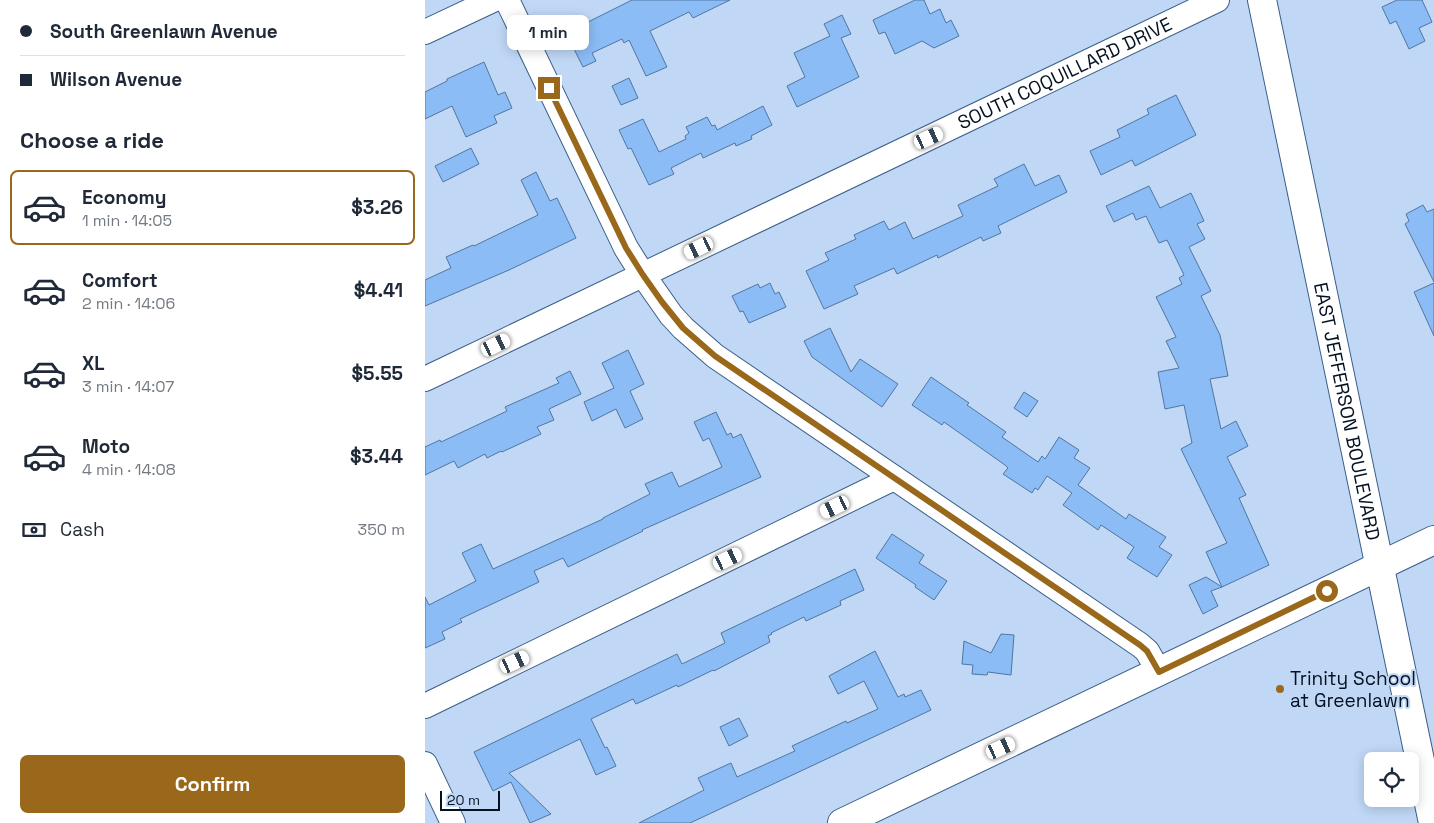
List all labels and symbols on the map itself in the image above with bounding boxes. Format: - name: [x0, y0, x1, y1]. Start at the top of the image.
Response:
- street label: SOUTH COQUILLARD DRIVE: [953, 11, 1176, 135]
- callout: 1 min: [508, 16, 590, 51]
- route end: [538, 77, 560, 99]
- car: [912, 125, 945, 151]
- car: [682, 235, 715, 261]
- street label: EAST JEFFERSON BOULEVARD: [1308, 280, 1386, 542]
- car: [479, 332, 512, 358]
- car: [818, 494, 851, 520]
- car: [711, 546, 744, 572]
- route start: [1316, 580, 1338, 602]
- car: [498, 649, 531, 675]
- place label: Trinity School at Greenlawn: [1290, 666, 1416, 713]
- marker: Trinity School at Greenlawn: [1274, 683, 1286, 695]
- car: [984, 735, 1017, 761]
- scale bar: [440, 788, 500, 811]

